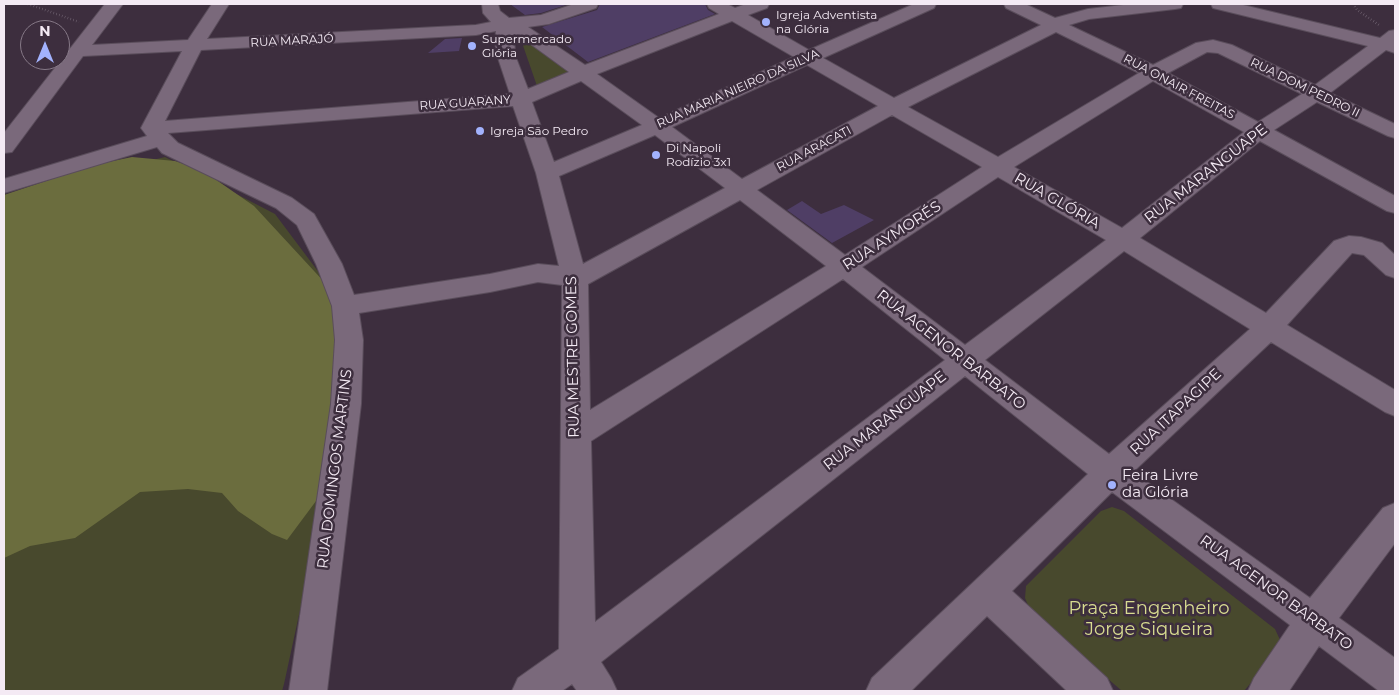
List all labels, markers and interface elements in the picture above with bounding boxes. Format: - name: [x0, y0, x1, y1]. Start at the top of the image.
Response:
- place label: Igreja Adventista na Glória: [776, 8, 877, 36]
- marker: Igreja Adventista na Glória: [760, 16, 772, 28]
- north arrow: [20, 20, 70, 70]
- text: N: [39, 22, 51, 40]
- street label: RUA MARAJÓ: [250, 32, 334, 50]
- place label: Supermercado Glória: [482, 32, 572, 60]
- marker: Supermercado Glória: [466, 40, 478, 52]
- street label: RUA MARIA NIEIRO DA SILVA: [655, 47, 821, 131]
- street label: RUA ONAIR FREITAS: [1121, 52, 1237, 122]
- street label: RUA DOM PEDRO II: [1248, 55, 1362, 121]
- street label: RUA GUARANY: [419, 93, 511, 113]
- street label: RUA MARANGUAPE: [1141, 121, 1271, 227]
- street label: RUA ARACATI: [774, 123, 854, 175]
- place label: Igreja São Pedro: [490, 124, 588, 138]
- marker: Igreja São Pedro: [474, 125, 486, 137]
- place label: Di Napoli Rodízio 3x1: [666, 141, 731, 169]
- marker: Di Napoli Rodízio 3x1: [650, 149, 662, 161]
- street label: RUA GLÓRIA: [1011, 169, 1103, 233]
- street label: RUA AYMORÉS: [839, 198, 945, 274]
- street label: RUA MESTRE GOMES: [563, 276, 583, 438]
- street label: RUA AGENOR BARBATO: [873, 286, 1029, 414]
- street label: RUA ITAPAGIPE: [1127, 365, 1225, 459]
- street label: RUA DOMINGOS MARTINS: [314, 368, 356, 570]
- street label: RUA MARANGUAPE: [820, 368, 950, 474]
- place label: Feira Livre da Glória: [1122, 467, 1198, 502]
- marker: Feira Livre da Glória: [1106, 479, 1118, 491]
- street label: RUA AGENOR BARBATO: [1196, 532, 1356, 654]
- park label: Praça Engenheiro Jorge Siqueira: [1069, 598, 1229, 640]

